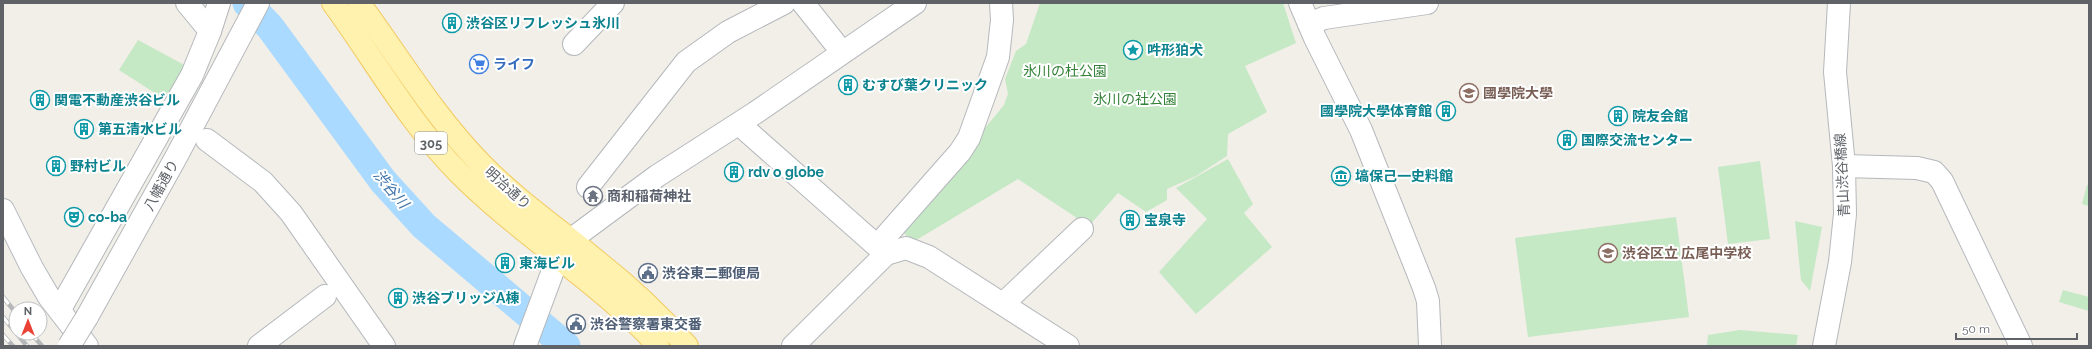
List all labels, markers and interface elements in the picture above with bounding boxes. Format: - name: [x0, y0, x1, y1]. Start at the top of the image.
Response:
- building icon: 渋谷区リフレッシュ氷川: [441, 12, 463, 34]
- place label: 渋谷区リフレッシュ氷川: [466, 15, 620, 31]
- place icon: 吽形狛犬: [1122, 39, 1144, 61]
- place label: 吽形狛犬: [1147, 42, 1203, 58]
- supermarket icon: ライフ: [468, 53, 490, 75]
- place label: ライフ: [493, 56, 535, 72]
- park label: 氷川の杜公園: [1023, 63, 1107, 79]
- building icon: むすび葉クリニック: [837, 74, 859, 96]
- place label: むすび葉クリニック: [862, 77, 988, 93]
- school or university icon: 國學院大學: [1458, 82, 1480, 104]
- place label: 國學院大學: [1483, 85, 1553, 101]
- building icon: 関電不動産渋谷ビル: [29, 89, 51, 111]
- park label: 氷川の社公園: [1093, 91, 1177, 107]
- place label: 関電不動産渋谷ビル: [54, 92, 180, 108]
- building icon: 國學院大學体育館: [1435, 100, 1457, 122]
- place label: 國學院大學体育館: [1320, 103, 1432, 119]
- building icon: 院友会館: [1607, 105, 1629, 127]
- place label: 院友会館: [1632, 108, 1688, 124]
- building icon: 第五清水ビル: [73, 118, 95, 140]
- place label: 第五清水ビル: [98, 121, 182, 137]
- building icon: 国際交流センター: [1556, 129, 1578, 151]
- road number: 305: [415, 132, 447, 154]
- place label: 国際交流センター: [1581, 132, 1693, 148]
- street label: 青山渋谷橋線: [1832, 133, 1852, 217]
- building icon: 野村ビル: [45, 155, 67, 177]
- street label: 八幡通り: [140, 157, 182, 213]
- place label: 野村ビル: [70, 158, 126, 174]
- building icon: rdv o globe: [723, 161, 745, 183]
- street label: 明治通り: [482, 163, 534, 213]
- place label: rdv o globe: [748, 164, 825, 180]
- museum icon: 塙保己一史料館: [1330, 165, 1352, 187]
- water label: 渋谷川: [370, 166, 414, 214]
- place label: 塙保己一史料館: [1355, 168, 1453, 184]
- temple icon: 商和稲荷神社: [582, 185, 604, 207]
- place label: 商和稲荷神社: [607, 188, 691, 204]
- theatre icon: co-ba: [63, 206, 85, 228]
- place label: co-ba: [88, 209, 127, 225]
- building icon: 宝泉寺: [1119, 209, 1141, 231]
- place label: 宝泉寺: [1144, 212, 1186, 228]
- school or university icon: 渋谷区立 広尾中学校: [1597, 242, 1619, 264]
- place label: 渋谷区立 広尾中学校: [1622, 245, 1751, 261]
- building icon: 東海ビル: [494, 252, 516, 274]
- place label: 東海ビル: [519, 255, 575, 271]
- public building icon: 渋谷東二郵便局: [637, 262, 659, 284]
- place label: 渋谷東二郵便局: [662, 265, 760, 281]
- building icon: 渋谷ブリッジA棟: [387, 287, 409, 309]
- place label: 渋谷ブリッジA棟: [412, 290, 519, 306]
- north arrow: [8, 301, 48, 341]
- text: N: [24, 305, 32, 318]
- public building icon: 渋谷警察署東交番: [565, 313, 587, 335]
- scale bar: [1956, 315, 2077, 341]
- place label: 渋谷警察署東交番: [590, 316, 702, 332]
- text: 50 m: [1962, 322, 1990, 336]

